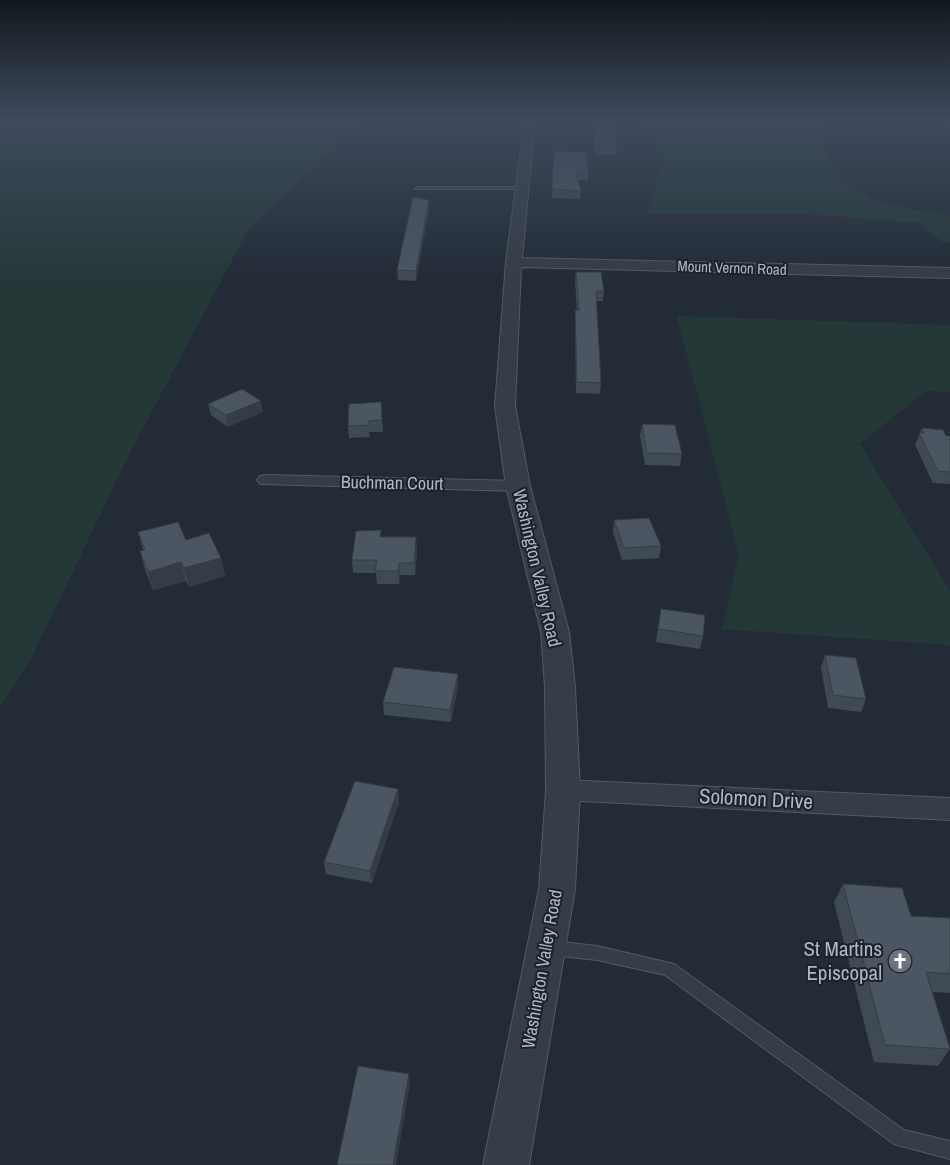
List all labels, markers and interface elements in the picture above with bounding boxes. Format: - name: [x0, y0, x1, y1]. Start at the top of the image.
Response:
- street label: Mount Vernon Road: [677, 255, 787, 280]
- street label: Buchman Court: [341, 469, 443, 496]
- street label: Washington Valley Road: [507, 487, 568, 649]
- street label: Solomon Drive: [698, 781, 814, 816]
- street label: Washington Valley Road: [515, 888, 568, 1050]
- place label: St Martins Episcopal: [804, 934, 882, 987]
- church icon: St Martins Episcopal: [887, 948, 913, 974]

